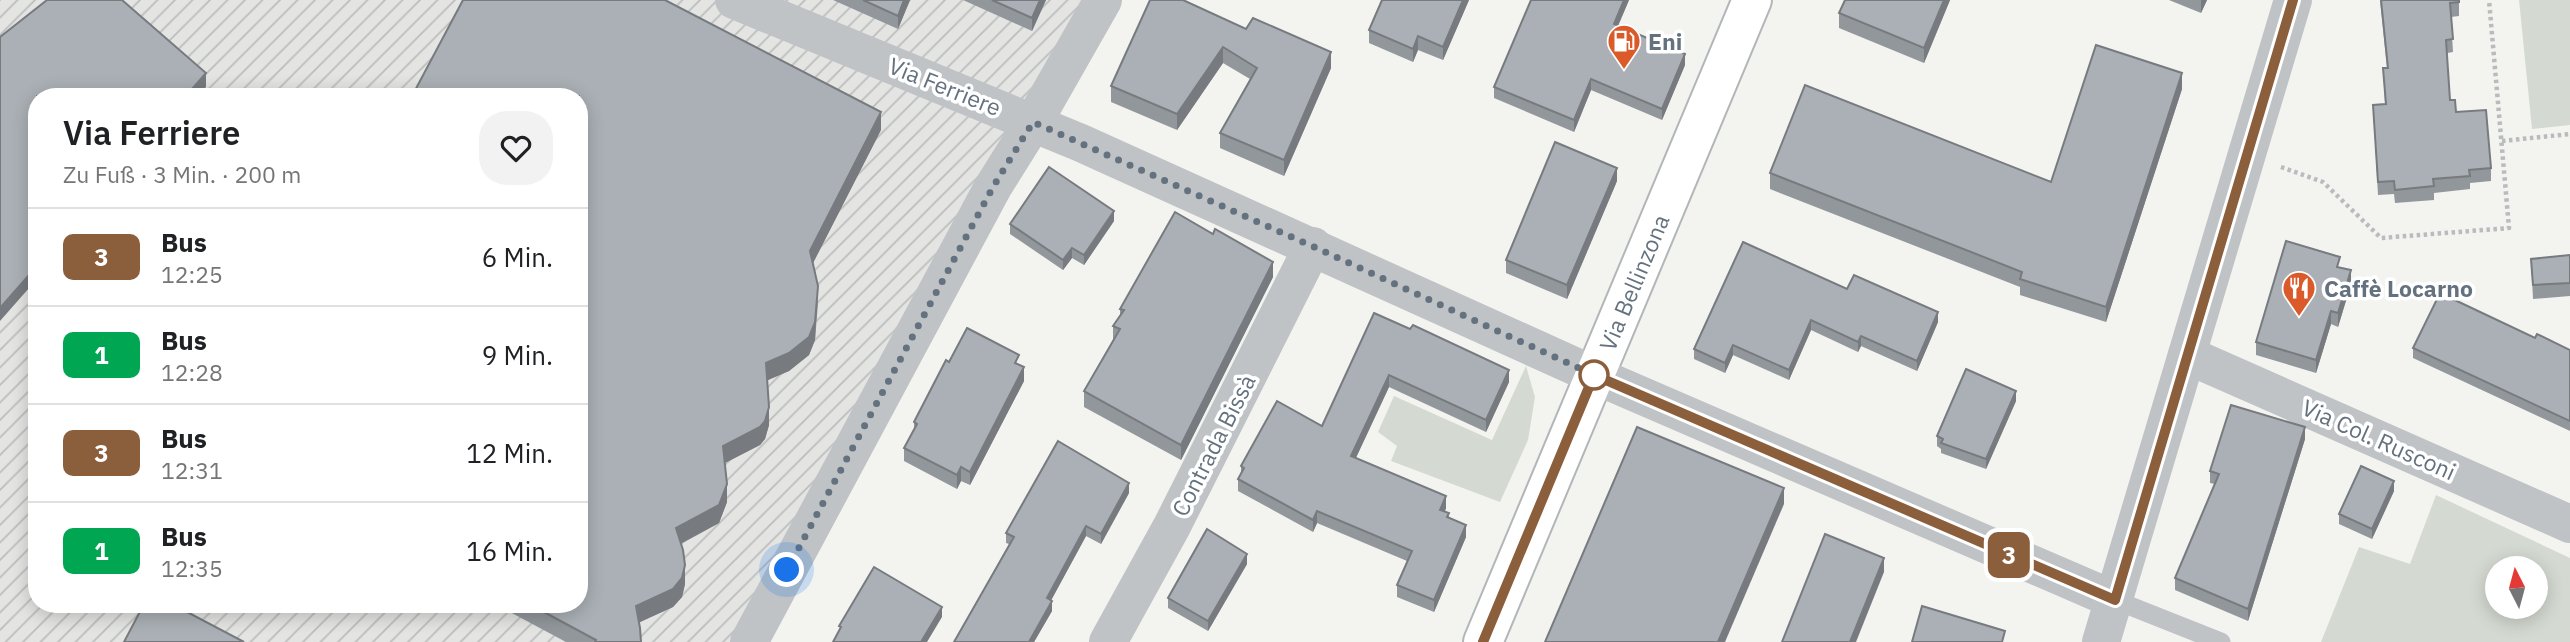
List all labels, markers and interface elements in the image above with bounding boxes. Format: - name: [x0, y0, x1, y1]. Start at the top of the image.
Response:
- fuel station icon: Eni: [1605, 22, 1643, 71]
- place label: Eni: [1648, 26, 1682, 56]
- street label: Via Ferriere: [884, 50, 1006, 122]
- text: Via Ferriere: [63, 111, 240, 154]
- button: heart: [479, 111, 553, 185]
- text: Zu Fuß · 3 Min. · 200 m: [63, 159, 301, 189]
- street label: Via Bellinzona: [1592, 210, 1676, 355]
- text: Bus: [161, 225, 207, 259]
- text: 6 Min.: [482, 240, 553, 274]
- text: 3: [94, 241, 109, 273]
- text: 12:25: [161, 259, 223, 289]
- restaurant icon: Caffè Locarno: [2280, 269, 2318, 318]
- place label: Caffè Locarno: [2324, 273, 2473, 303]
- text: Bus: [161, 323, 207, 357]
- text: 9 Min.: [482, 338, 553, 372]
- text: 1: [94, 339, 109, 371]
- text: 12:28: [161, 357, 223, 387]
- unlabelled marker: [1579, 360, 1609, 390]
- street label: Contrada Bissà: [1164, 369, 1262, 521]
- street label: Via Col. Rusconi: [2298, 392, 2460, 486]
- text: Bus: [161, 421, 207, 455]
- text: 12 Min.: [466, 436, 553, 470]
- text: 3: [94, 437, 109, 469]
- text: 12:31: [161, 455, 223, 485]
- text: Bus: [161, 519, 207, 553]
- line badge: 3: [1986, 532, 2032, 578]
- text: 16 Min.: [466, 534, 553, 568]
- text: 1: [94, 535, 109, 567]
- text: 3: [2002, 539, 2016, 571]
- your location: [769, 552, 804, 587]
- text: 12:35: [161, 553, 223, 583]
- north arrow: [2485, 556, 2548, 620]
- map controls: [2485, 556, 2548, 619]

